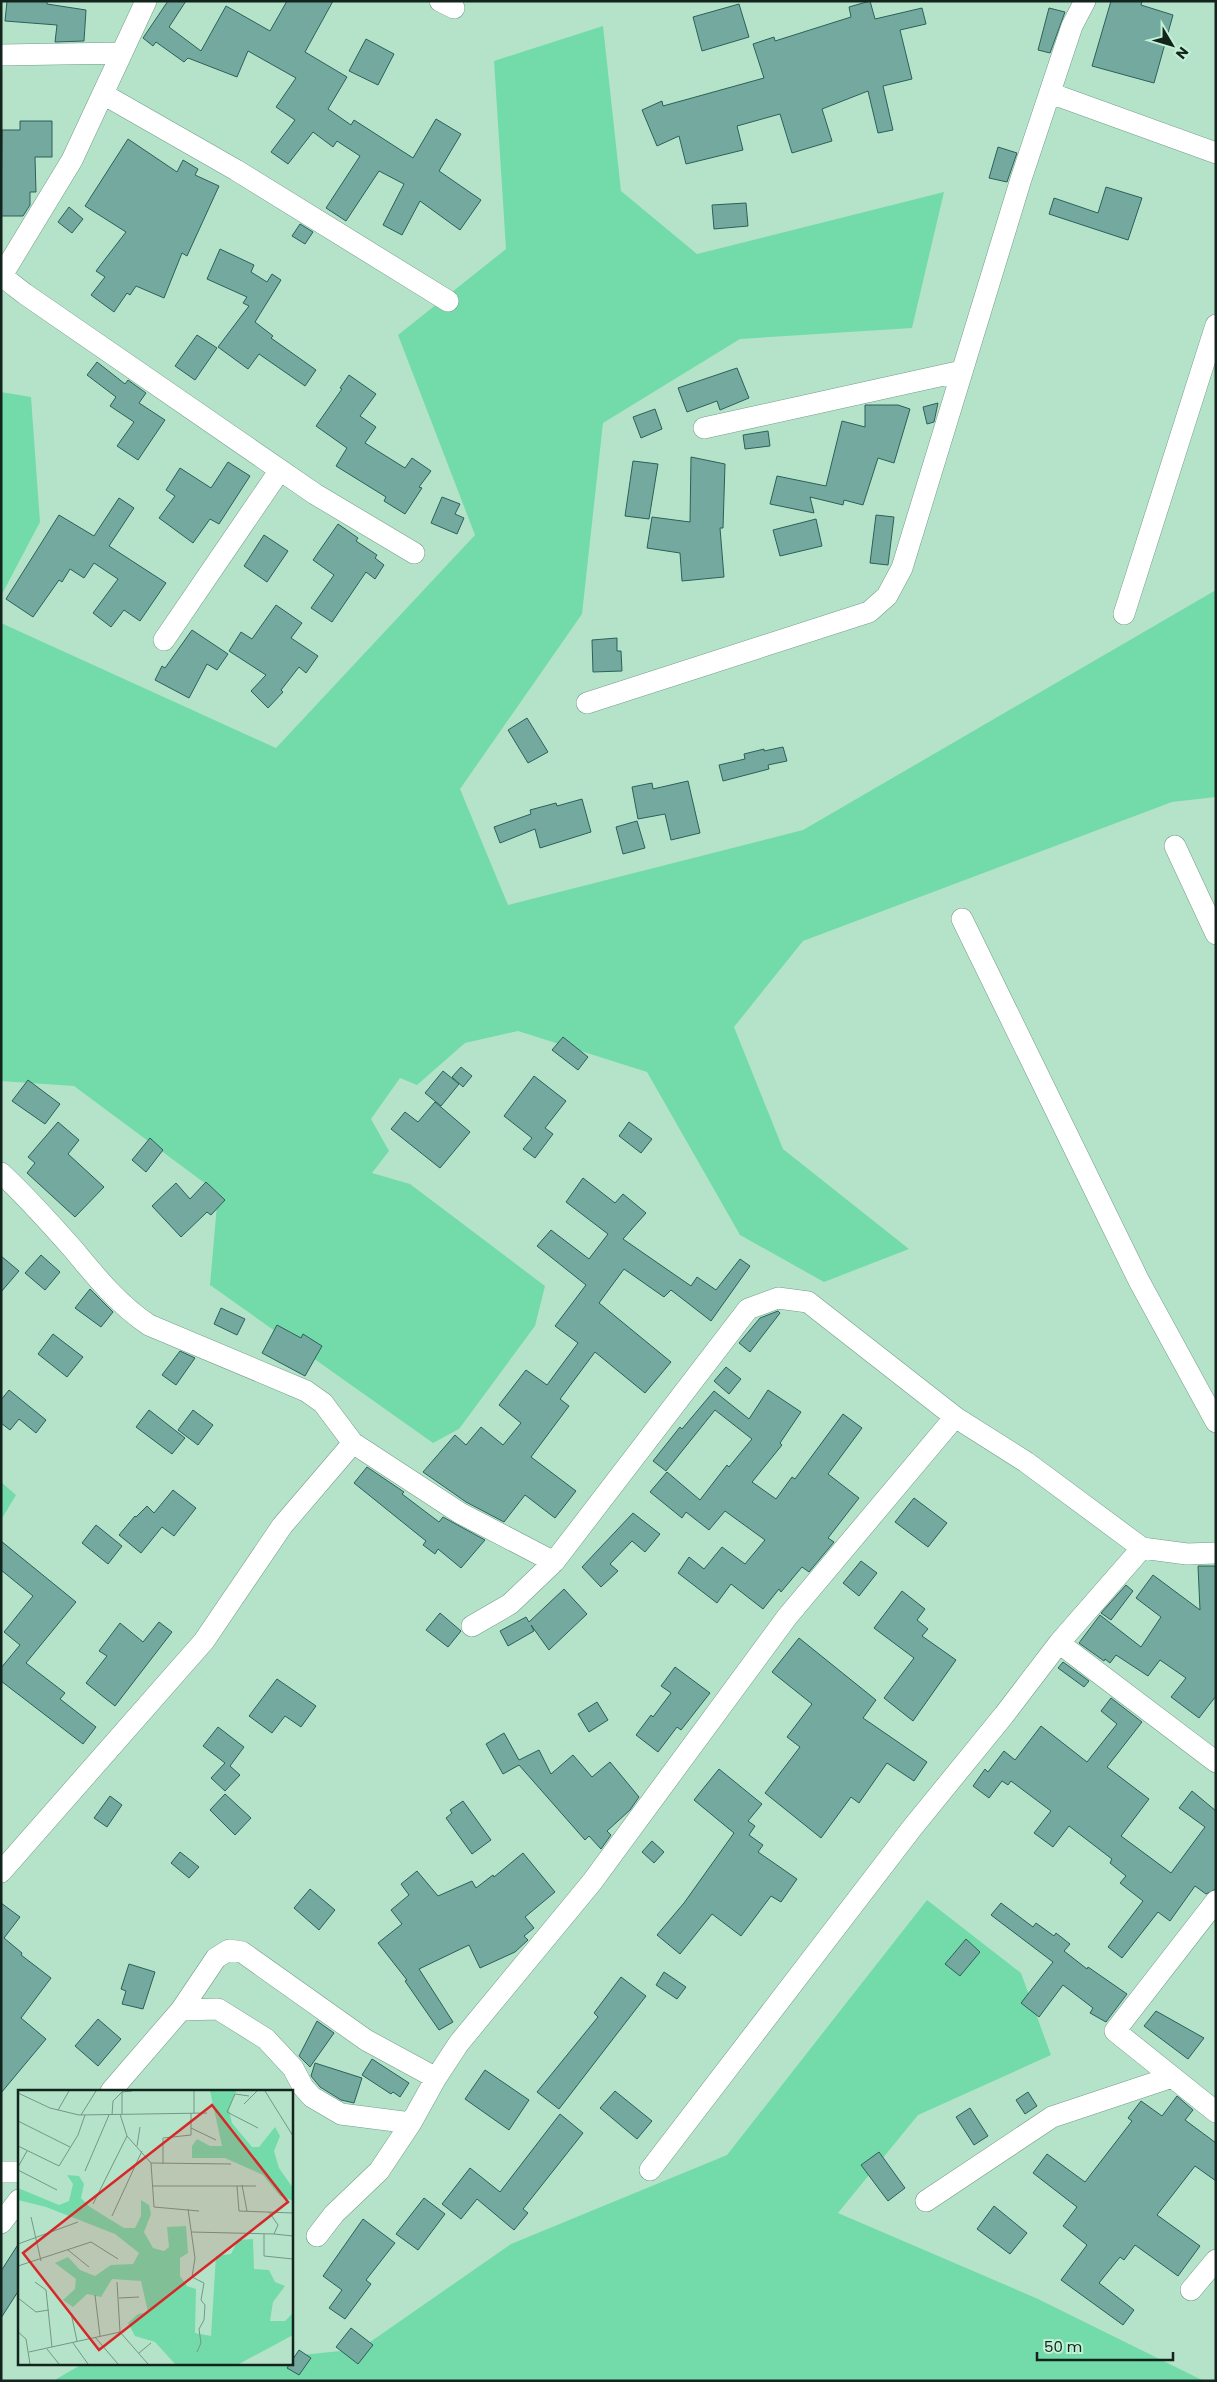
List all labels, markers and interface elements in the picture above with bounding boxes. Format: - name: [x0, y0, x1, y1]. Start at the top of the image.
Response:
- north arrow: [1147, 20, 1197, 70]
- text: N: [1171, 43, 1193, 63]
- inset map: [18, 2090, 292, 2364]
- scale bar: [1037, 2330, 1173, 2362]
- text: 50 m: [1044, 2336, 1082, 2357]

